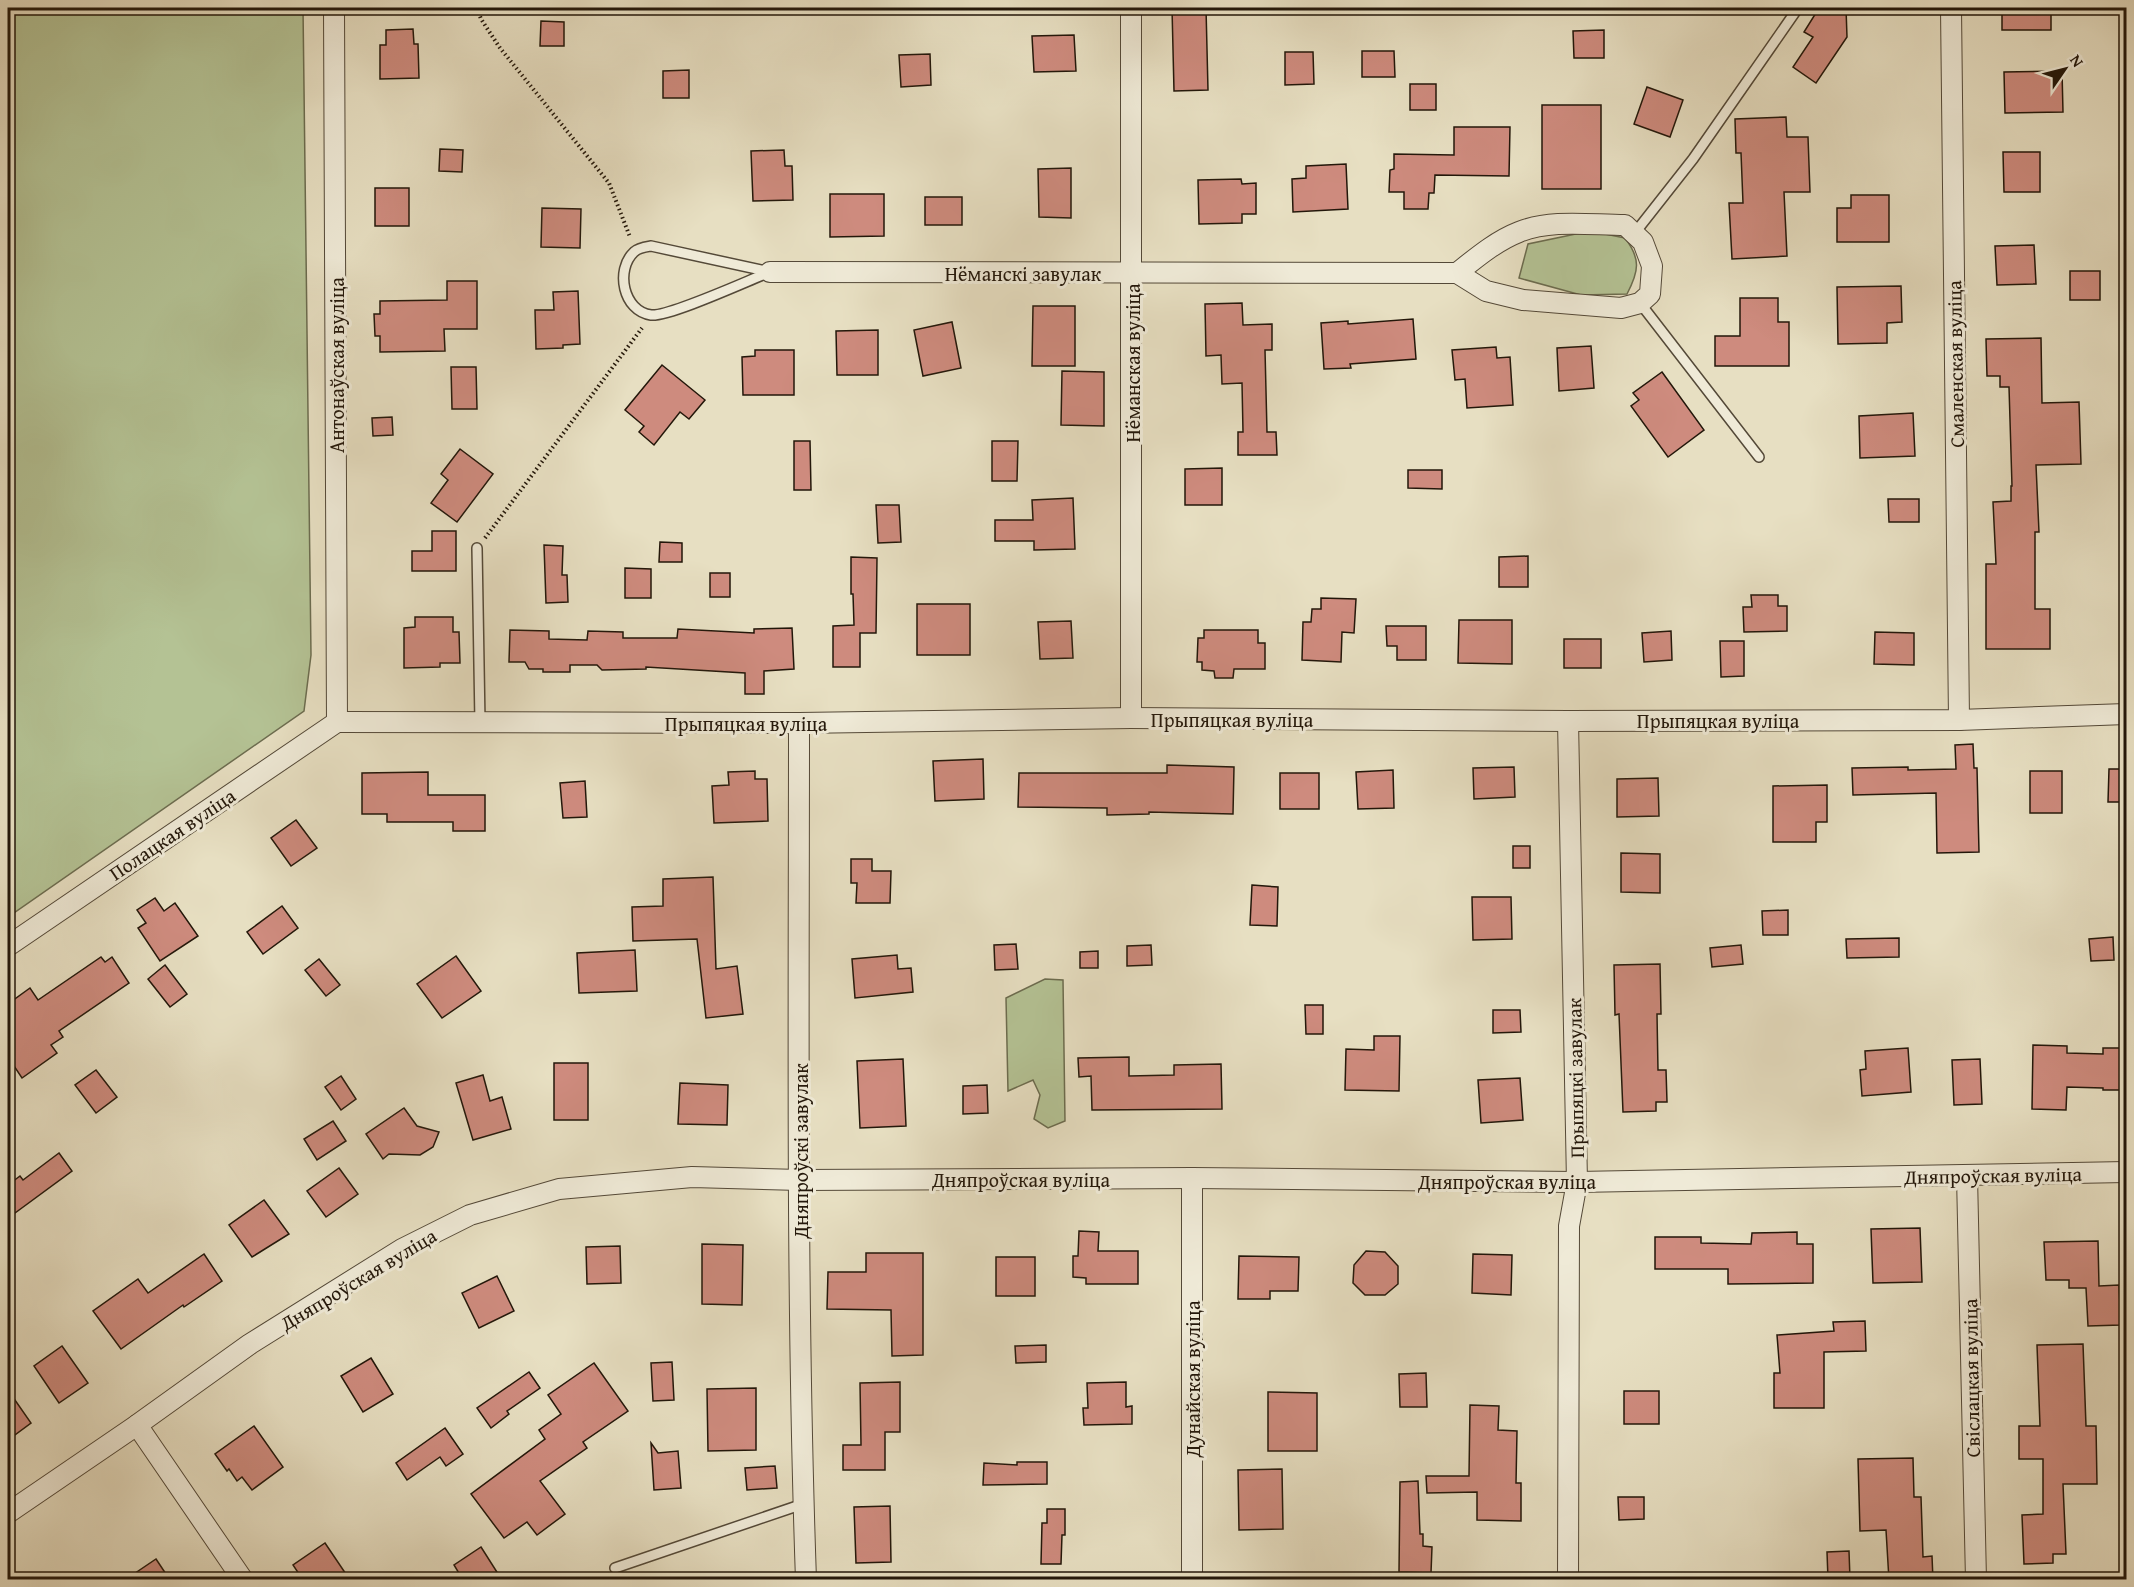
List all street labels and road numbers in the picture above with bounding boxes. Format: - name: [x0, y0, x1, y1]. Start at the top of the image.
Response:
- street label: Нёманскі завулак: [945, 259, 1102, 288]
- street label: Антонаўская вуліца: [322, 277, 351, 453]
- street label: Смаленская вуліца: [1939, 280, 1971, 448]
- street label: Нёманская вуліца: [1118, 283, 1147, 442]
- street label: Прыпяцкая вуліца: [1151, 705, 1314, 734]
- street label: Прыпяцкая вуліца: [1637, 706, 1800, 735]
- street label: Прыпяцкая вуліца: [665, 709, 828, 738]
- street label: Полацкая вуліца: [103, 781, 241, 887]
- street label: Прыпяцкі завулак: [1559, 997, 1591, 1158]
- street label: Дняпроўскі завулак: [786, 1063, 815, 1240]
- street label: Дняпроўская вуліца: [1903, 1159, 2083, 1191]
- street label: Дняпроўская вуліца: [931, 1165, 1110, 1194]
- street label: Дняпроўская вуліца: [1417, 1167, 1596, 1196]
- street label: Дняпроўская вуліца: [273, 1221, 442, 1338]
- street label: Свіслацкая вуліца: [1955, 1298, 1987, 1458]
- street label: Дунайская вуліца: [1178, 1300, 1207, 1458]

